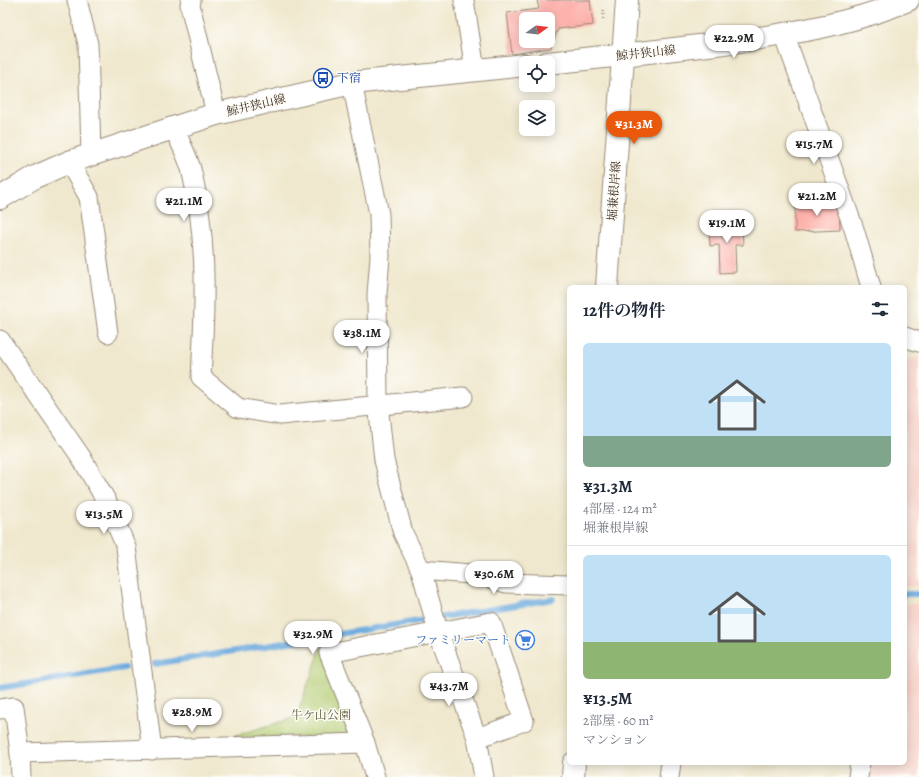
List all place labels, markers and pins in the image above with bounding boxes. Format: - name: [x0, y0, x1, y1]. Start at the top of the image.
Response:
- pin: ¥22.9M: [701, 25, 767, 59]
- bus stop icon: 下宿: [312, 67, 334, 89]
- place label: 下宿: [337, 70, 361, 86]
- pin: ¥31.3M: [601, 111, 667, 145]
- pin: ¥15.7M: [781, 131, 847, 165]
- pin: ¥21.2M: [784, 183, 850, 217]
- pin: ¥21.1M: [151, 188, 217, 222]
- pin: ¥19.1M: [694, 210, 760, 244]
- pin: ¥38.1M: [329, 320, 395, 354]
- pin: ¥13.5M: [71, 501, 137, 535]
- pin: ¥30.6M: [461, 561, 527, 595]
- pin: ¥32.9M: [280, 621, 346, 655]
- supermarket icon: ファミリーマート: [514, 629, 536, 651]
- place label: ファミリーマート: [415, 632, 511, 648]
- pin: ¥43.7M: [416, 673, 482, 707]
- pin: ¥28.9M: [159, 699, 225, 733]

